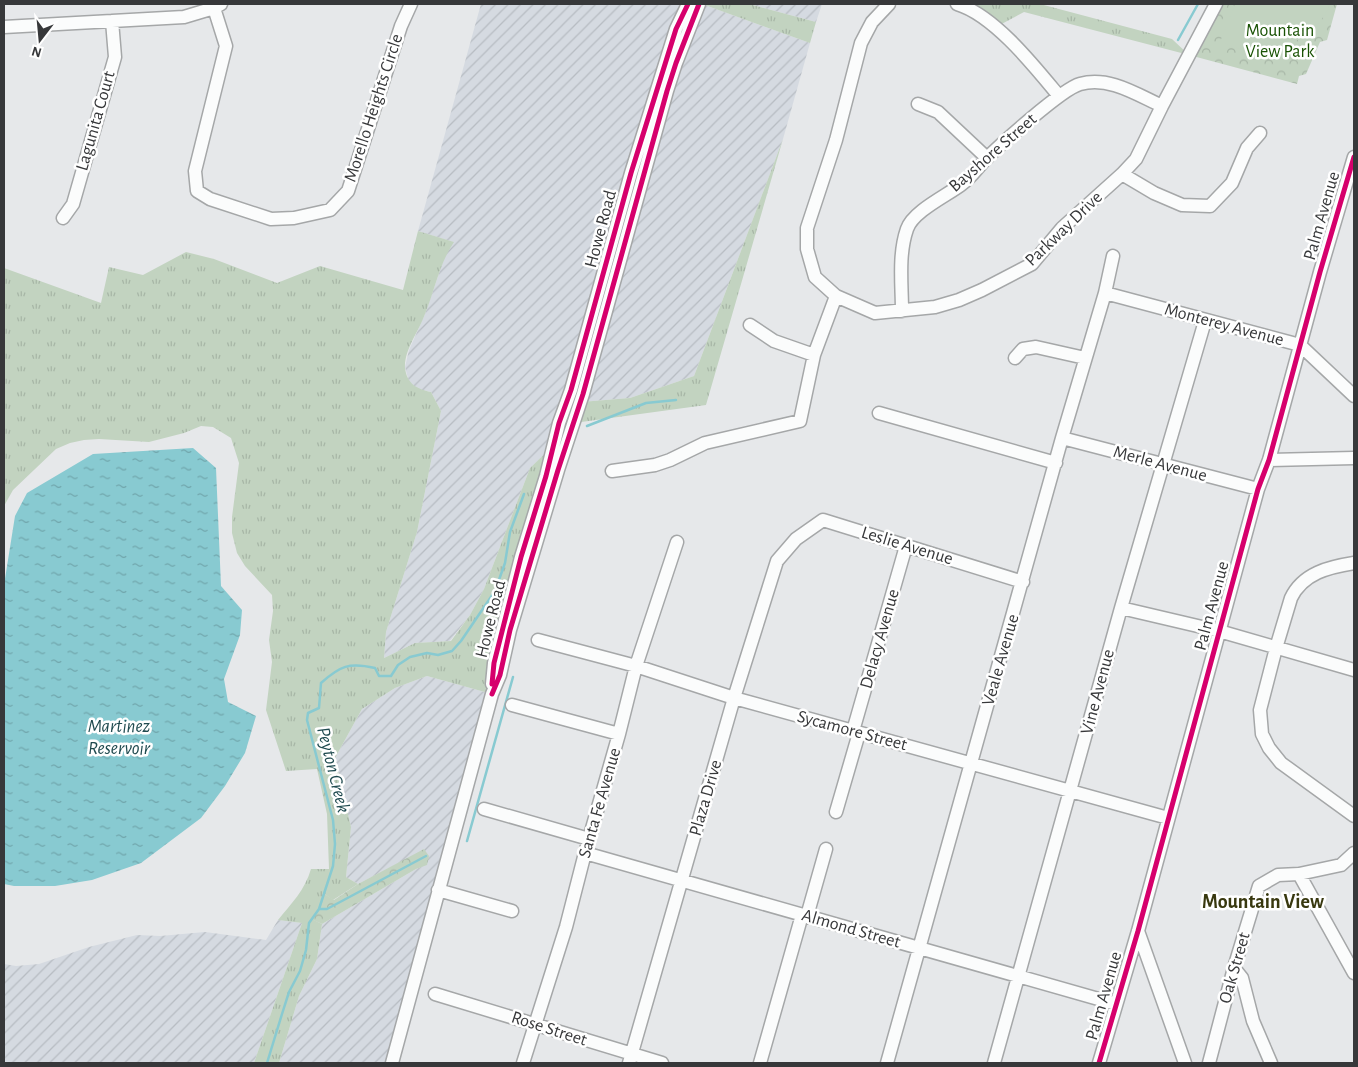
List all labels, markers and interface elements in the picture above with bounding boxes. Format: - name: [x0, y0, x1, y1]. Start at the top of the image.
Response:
- north arrow: [15, 15, 65, 65]
- park label: Mountain View Park: [1246, 22, 1315, 61]
- street label: Morello Heights Circle: [342, 32, 406, 184]
- text: N: [30, 43, 43, 60]
- street label: Lagunita Court: [73, 69, 119, 173]
- street label: Bayshore Street: [946, 110, 1040, 196]
- street label: Palm Avenue: [1301, 170, 1343, 262]
- street label: Howe Road: [582, 188, 620, 270]
- street label: Parkway Drive: [1022, 188, 1106, 270]
- street label: Monterey Avenue: [1162, 300, 1286, 350]
- street label: Merle Avenue: [1111, 443, 1209, 485]
- street label: Leslie Avenue: [859, 524, 955, 568]
- street label: Palm Avenue: [1191, 559, 1233, 653]
- street label: Howe Road: [473, 578, 509, 660]
- street label: Delacy Avenue: [857, 587, 903, 691]
- street label: Veale Avenue: [979, 612, 1023, 708]
- street label: Vine Avenue: [1078, 647, 1118, 737]
- street label: Sycamore Street: [795, 708, 909, 754]
- water label: Martinez Reservoir: [88, 717, 151, 758]
- water label: Peyton Creek: [313, 725, 353, 815]
- street label: Santa Fe Avenue: [576, 746, 624, 860]
- street label: Plaza Drive: [687, 758, 725, 838]
- district label: Mountain View: [1202, 892, 1324, 912]
- street label: Almond Street: [800, 906, 903, 952]
- street label: Oak Street: [1216, 930, 1254, 1006]
- street label: Palm Avenue: [1083, 950, 1125, 1042]
- street label: Rose Street: [509, 1008, 589, 1050]

